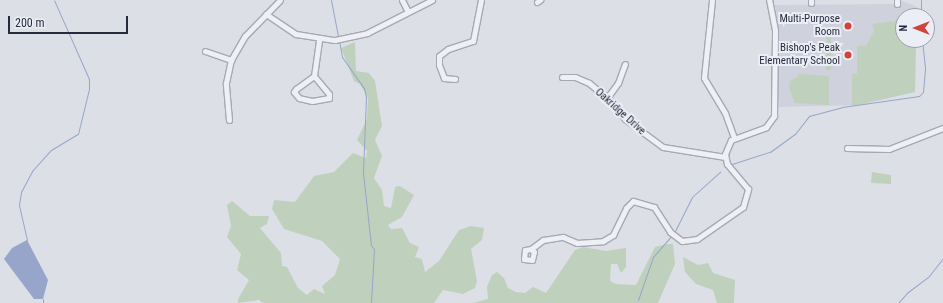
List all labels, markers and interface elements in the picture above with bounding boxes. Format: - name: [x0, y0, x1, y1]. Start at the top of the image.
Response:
- scale bar: [10, 8, 130, 34]
- north arrow: [895, 8, 935, 48]
- place label: Multi-Purpose Room: [779, 13, 840, 39]
- text: 200 m: [15, 16, 45, 30]
- marker: Multi-Purpose Room: [843, 21, 853, 31]
- text: N: [897, 25, 910, 31]
- place label: Bishop's Peak Elementary School: [759, 42, 840, 68]
- marker: Bishop's Peak Elementary School: [843, 50, 853, 60]
- street label: Oakridge Drive: [592, 86, 648, 138]

